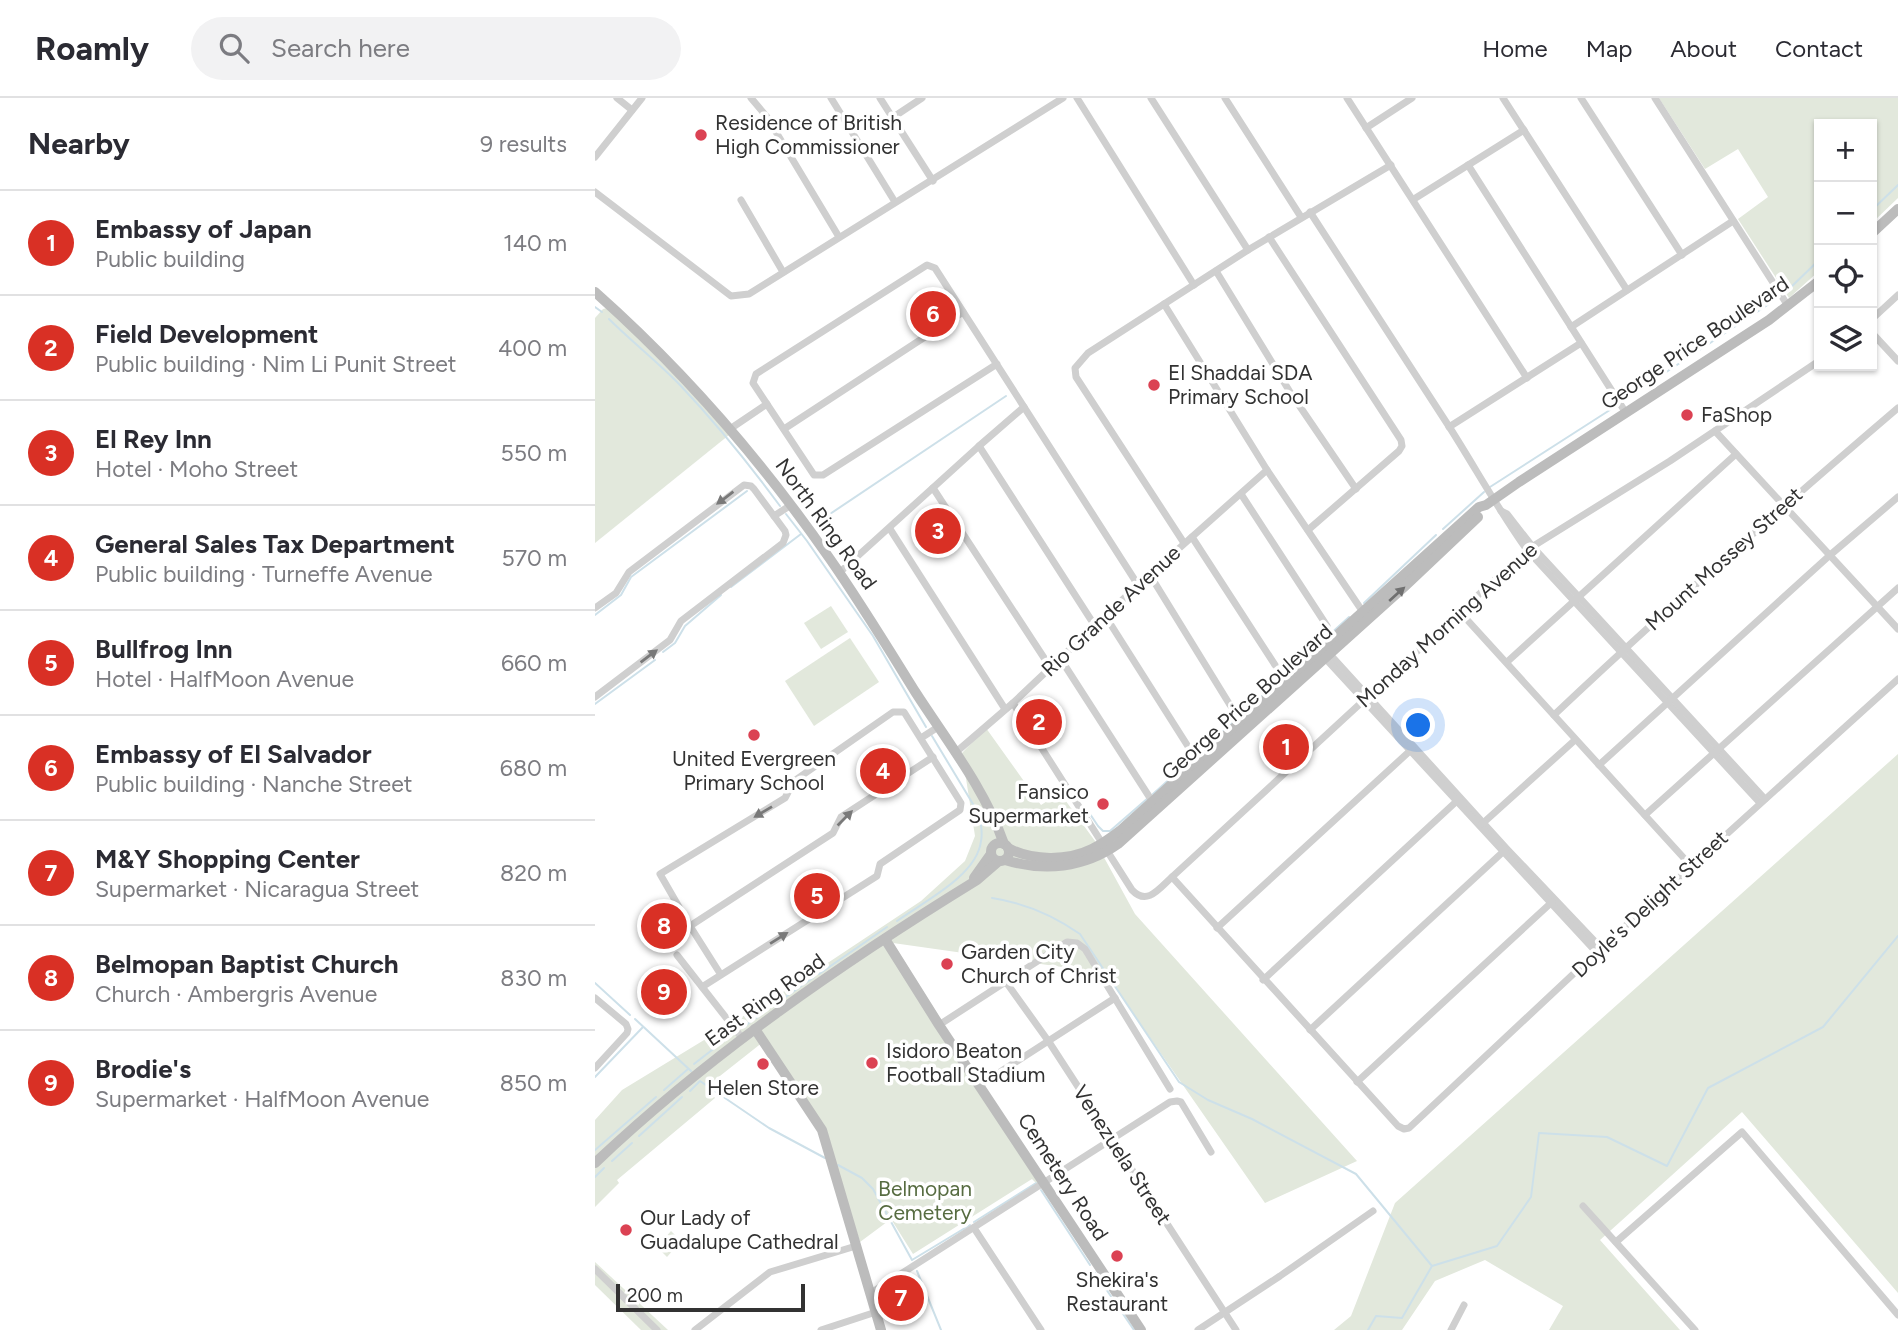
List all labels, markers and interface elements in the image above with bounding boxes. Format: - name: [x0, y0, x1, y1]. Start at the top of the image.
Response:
- search box: [191, 17, 681, 80]
- text: Roamly: [35, 29, 149, 68]
- icon: search: [215, 29, 253, 67]
- text: Search here: [271, 32, 410, 64]
- text: Home: [1482, 34, 1548, 63]
- text: Map: [1586, 34, 1632, 63]
- text: About: [1670, 34, 1737, 63]
- text: Contact: [1775, 34, 1863, 63]
- place label: Residence of British High Commissioner: [715, 110, 902, 159]
- map controls: [1814, 119, 1877, 371]
- button: +: [1814, 119, 1877, 182]
- text: Nearby: [28, 125, 130, 162]
- marker: Residence of British High Commissioner: [693, 127, 709, 143]
- text: 9 results: [480, 130, 567, 158]
- button: −: [1814, 182, 1877, 245]
- text: Embassy of Japan: [95, 213, 312, 245]
- text: 1: [46, 229, 56, 257]
- text: 140 m: [503, 229, 567, 257]
- text: Public building: [95, 245, 245, 273]
- button: locate: [1814, 245, 1877, 308]
- street label: George Price Boulevard: [1596, 270, 1793, 415]
- pin: 6: [910, 288, 956, 340]
- button: layers: [1814, 308, 1877, 371]
- text: Field Development: [95, 318, 319, 350]
- text: 2: [44, 334, 58, 362]
- text: 400 m: [498, 334, 567, 362]
- text: Public building · Nim Li Punit Street: [95, 350, 456, 378]
- place label: El Shaddai SDA Primary School: [1168, 360, 1313, 409]
- marker: El Shaddai SDA Primary School: [1146, 377, 1162, 393]
- place label: FaShop: [1701, 402, 1772, 427]
- marker: FaShop: [1679, 407, 1695, 423]
- text: El Rey Inn: [95, 423, 212, 455]
- text: 3: [45, 439, 57, 467]
- text: 550 m: [501, 439, 567, 467]
- street label: North Ring Road: [770, 453, 882, 594]
- text: Hotel · Moho Street: [95, 455, 298, 483]
- street label: Mount Mossey Street: [1640, 482, 1807, 636]
- one-way arrow: [717, 490, 735, 505]
- pin: 3: [915, 505, 961, 557]
- text: General Sales Tax Department: [95, 528, 455, 560]
- street label: Monday Morning Avenue: [1351, 537, 1542, 712]
- street label: Rio Grande Avenue: [1036, 540, 1185, 681]
- text: 4: [44, 544, 58, 572]
- text: 570 m: [501, 544, 567, 572]
- text: Public building · Turneffe Avenue: [95, 560, 433, 588]
- one-way arrow: [1388, 586, 1406, 602]
- street label: George Price Boulevard: [1156, 618, 1337, 785]
- text: Bullfrog Inn: [95, 633, 233, 665]
- text: 5: [44, 649, 58, 677]
- text: 660 m: [501, 649, 567, 677]
- one-way arrow: [640, 649, 658, 664]
- text: Hotel · HalfMoon Avenue: [95, 665, 354, 693]
- pin: 2: [1016, 696, 1062, 748]
- your location: [1401, 708, 1435, 742]
- pin: 1: [1263, 721, 1309, 773]
- marker: United Evergreen Primary School: [746, 727, 762, 743]
- text: Embassy of El Salvador: [95, 738, 371, 770]
- pin: 4: [860, 745, 906, 797]
- place label: United Evergreen Primary School: [672, 746, 836, 795]
- text: 6: [44, 754, 58, 782]
- text: 680 m: [500, 754, 567, 782]
- text: Public building · Nanche Street: [95, 770, 412, 798]
- place label: Fansico Supermarket: [968, 779, 1089, 828]
- marker: Fansico Supermarket: [1095, 796, 1111, 812]
- one-way arrow: [753, 805, 772, 818]
- one-way arrow: [837, 809, 853, 826]
- street label: Doyle's Delight Street: [1567, 825, 1733, 982]
- text: M&Y Shopping Center: [95, 843, 360, 875]
- text: 7: [45, 859, 57, 887]
- text: 820 m: [500, 859, 567, 887]
- pin: 5: [794, 870, 840, 922]
- text: Supermarket · Nicaragua Street: [95, 875, 419, 903]
- pin: 8: [641, 900, 687, 952]
- one-way arrow: [769, 932, 789, 945]
- place label: Garden City Church of Christ: [961, 939, 1117, 988]
- text: Belmopan Baptist Church: [95, 948, 399, 980]
- street label: East Ring Road: [700, 948, 829, 1051]
- marker: Garden City Church of Christ: [939, 956, 955, 972]
- text: 8: [44, 964, 58, 992]
- text: 830 m: [500, 964, 567, 992]
- pin: 9: [641, 966, 687, 1018]
- text: Church · Ambergris Avenue: [95, 980, 377, 1008]
- place label: Isidoro Beaton Football Stadium: [886, 1038, 1045, 1087]
- text: Brodie's: [95, 1053, 191, 1085]
- marker: Isidoro Beaton Football Stadium: [864, 1055, 880, 1071]
- marker: Helen Store: [755, 1056, 771, 1072]
- text: 9: [44, 1069, 58, 1097]
- text: 850 m: [500, 1069, 567, 1097]
- place label: Helen Store: [707, 1075, 819, 1100]
- street label: Venezuela Street: [1068, 1080, 1177, 1229]
- text: Supermarket · HalfMoon Avenue: [95, 1085, 429, 1113]
- street label: Cemetery Road: [1013, 1108, 1114, 1245]
- park label: Belmopan Cemetery: [878, 1176, 972, 1225]
- place label: Our Lady of Guadalupe Cathedral: [640, 1205, 839, 1254]
- marker: Our Lady of Guadalupe Cathedral: [618, 1222, 634, 1238]
- marker: Shekira's Restaurant: [1109, 1248, 1125, 1264]
- place label: Shekira's Restaurant: [1066, 1267, 1168, 1316]
- pin: 7: [878, 1272, 924, 1324]
- scale bar: [616, 1281, 805, 1313]
- text: 200 m: [627, 1284, 683, 1307]

